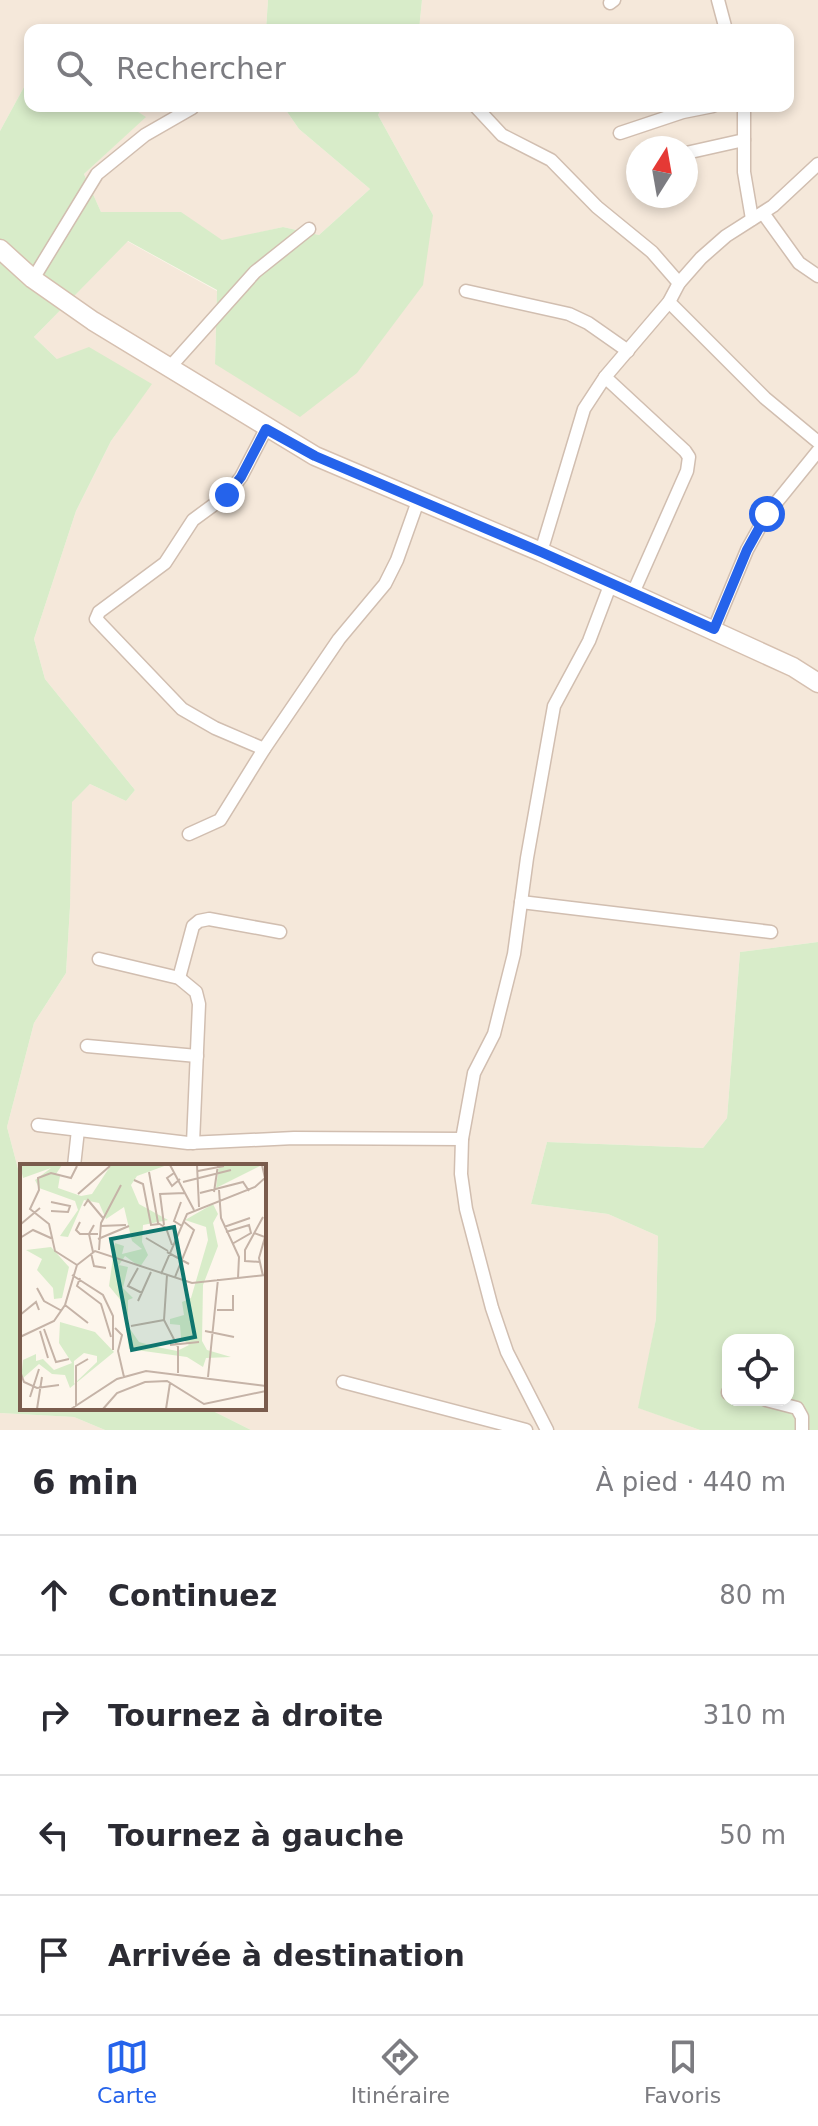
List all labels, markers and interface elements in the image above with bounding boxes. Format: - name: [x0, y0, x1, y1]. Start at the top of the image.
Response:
- search box: [24, 24, 794, 112]
- icon: search: [52, 46, 96, 90]
- text: Rechercher: [116, 51, 286, 86]
- north arrow: [626, 136, 698, 208]
- route end: [209, 477, 245, 513]
- route start: [749, 496, 785, 532]
- inset map: [20, 1164, 266, 1410]
- map controls: [722, 1334, 794, 1406]
- button: locate: [722, 1334, 794, 1406]
- text: 6 min: [32, 1462, 139, 1502]
- text: À pied · 440 m: [596, 1467, 786, 1497]
- icon: ahead: [32, 1573, 76, 1617]
- text: Continuez: [108, 1578, 277, 1613]
- text: 80 m: [719, 1580, 786, 1610]
- icon: right: [32, 1693, 76, 1737]
- text: Tournez à droite: [108, 1698, 383, 1733]
- text: 310 m: [703, 1700, 786, 1730]
- icon: left: [32, 1813, 76, 1857]
- text: Tournez à gauche: [108, 1818, 404, 1853]
- text: 50 m: [719, 1820, 786, 1850]
- icon: arrive: [32, 1933, 76, 1977]
- text: Arrivée à destination: [108, 1938, 465, 1973]
- tab: Carte: [97, 2035, 157, 2108]
- tab: Itinéraire: [351, 2035, 450, 2108]
- tab: Favoris: [644, 2035, 721, 2108]

